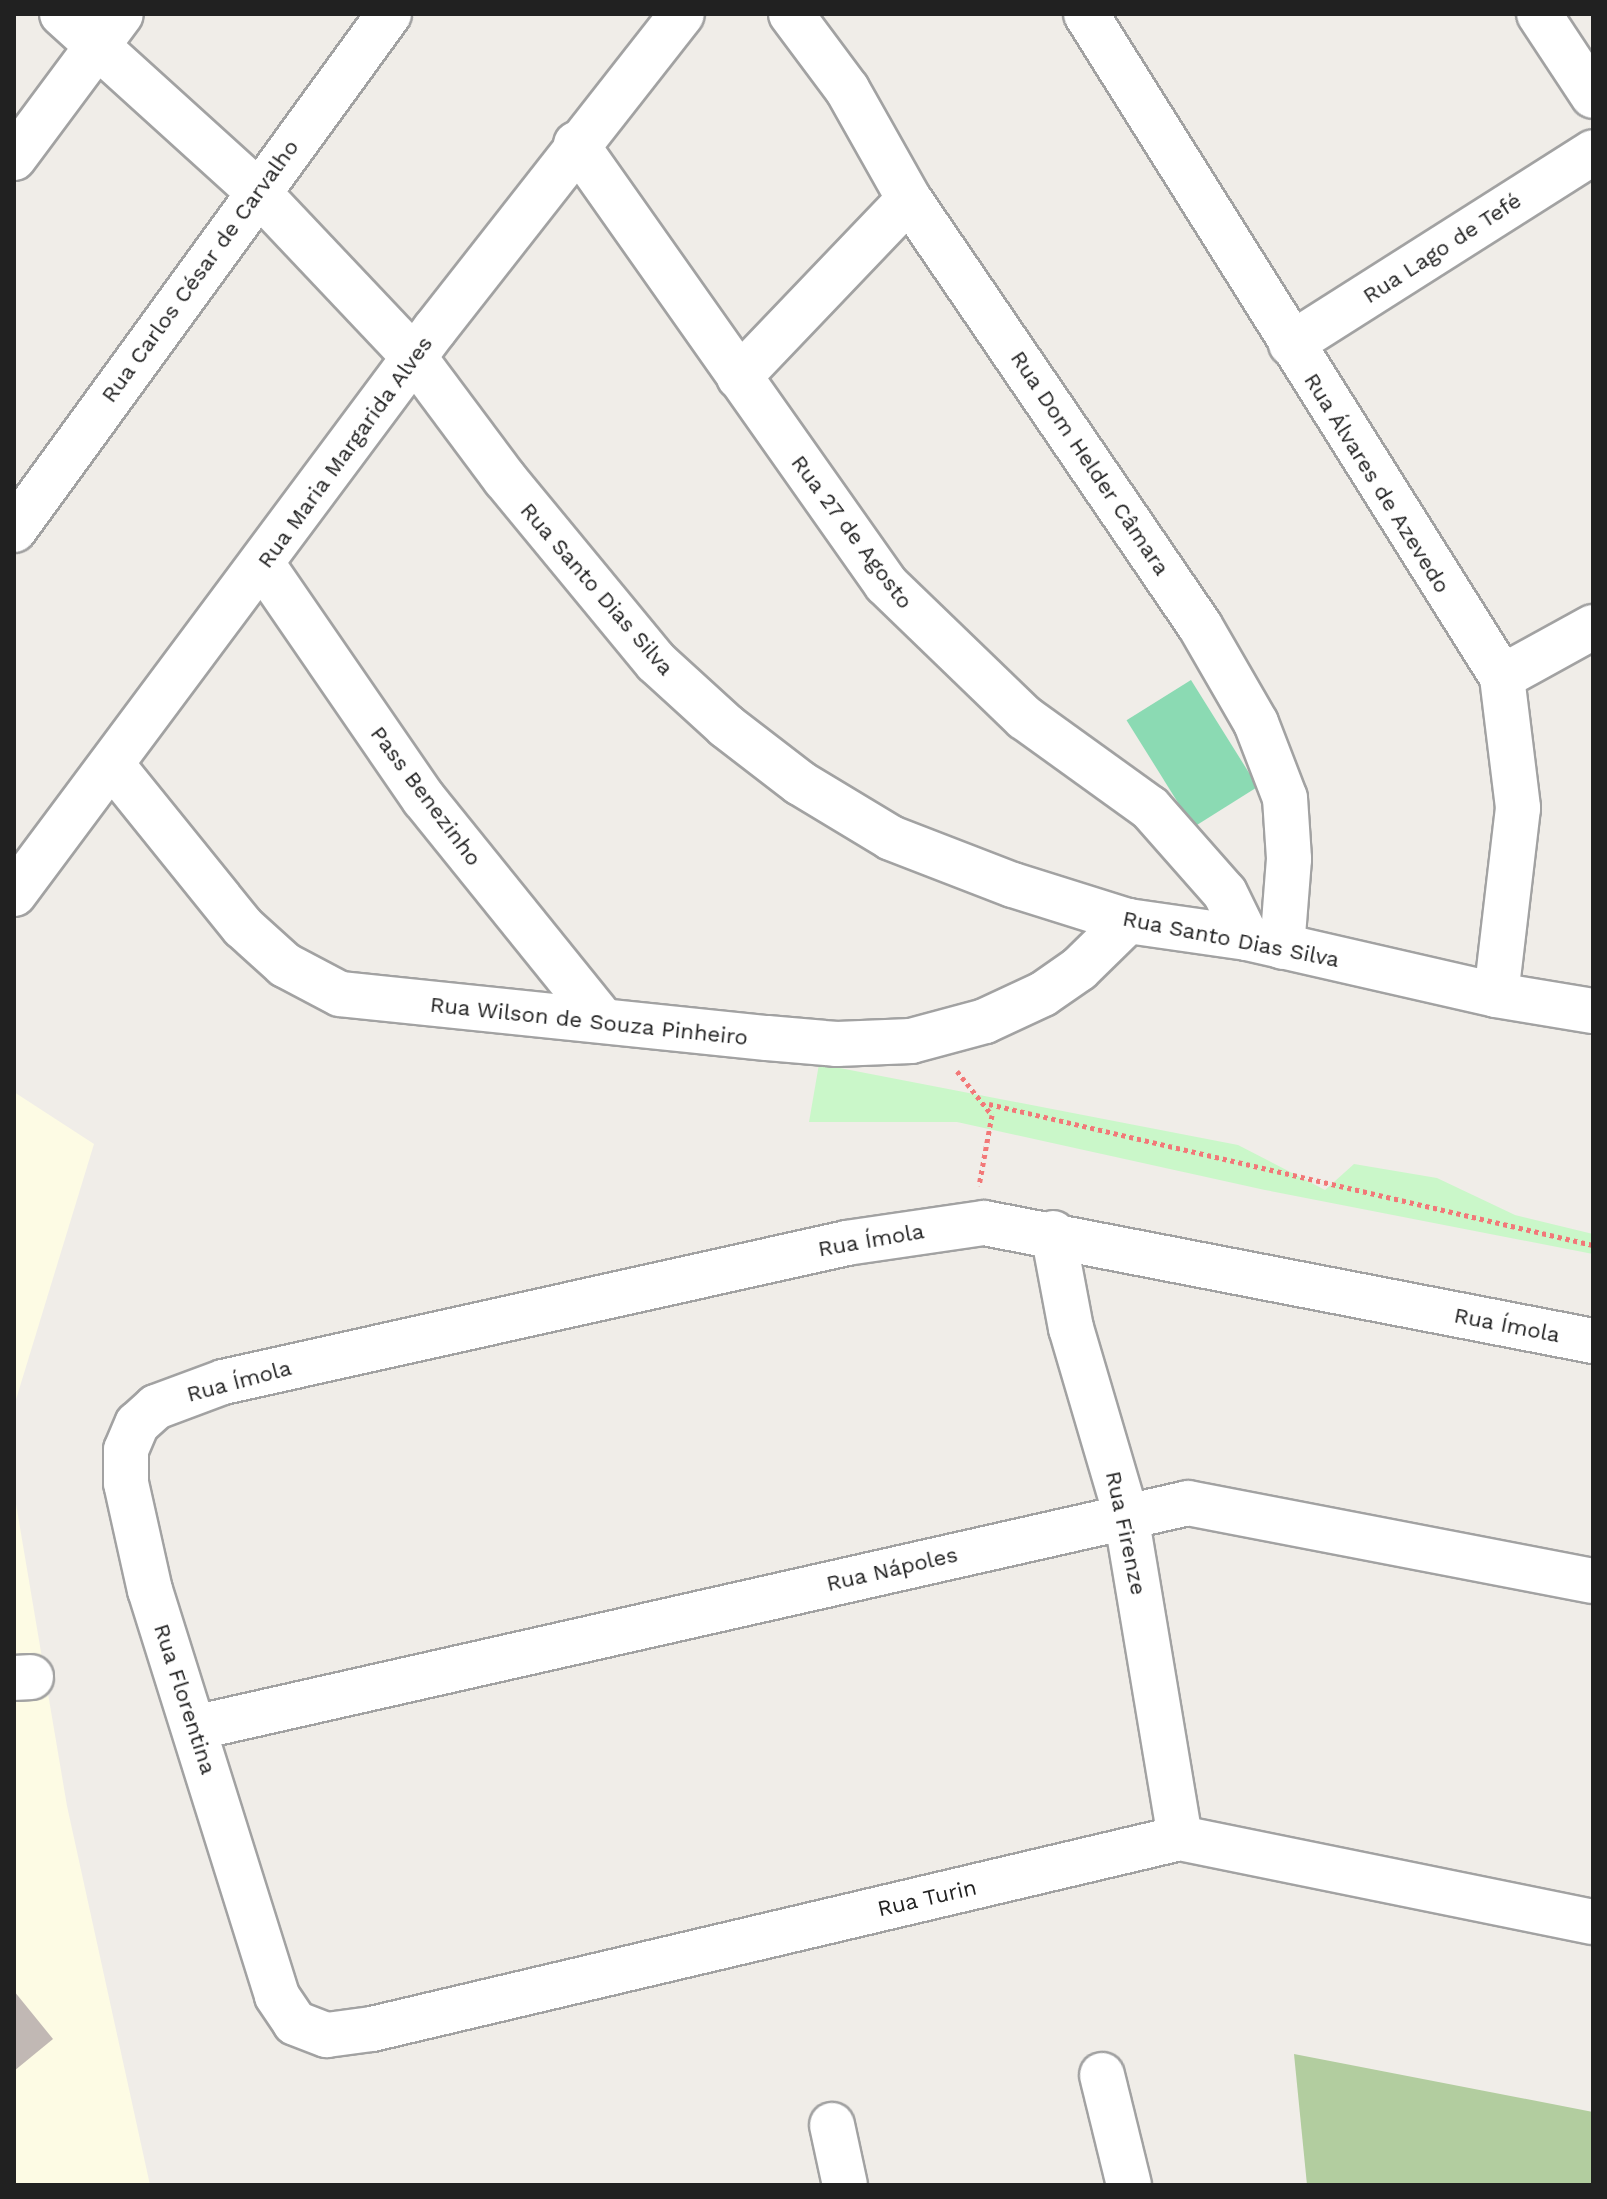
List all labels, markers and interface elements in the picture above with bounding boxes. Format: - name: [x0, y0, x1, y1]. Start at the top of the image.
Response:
- street label: Rua Carlos César de Carvalho: [95, 134, 305, 408]
- street label: Rua Lago de Tefé: [1357, 187, 1527, 309]
- street label: Rua Maria Margarida Alves: [251, 330, 439, 574]
- street label: Rua Dom Helder Câmara: [1005, 345, 1175, 581]
- street label: Rua Álvares de Azevedo: [1298, 367, 1456, 599]
- street label: Rua 27 de Agosto: [785, 449, 919, 615]
- street label: Rua Santo Dias Silva: [515, 497, 679, 681]
- street label: Pass Benezinho: [365, 721, 487, 871]
- street label: Rua Santo Dias Silva: [1120, 905, 1342, 973]
- street label: Rua Wilson de Souza Pinheiro: [428, 991, 750, 1051]
- street label: Rua Ímola: [816, 1218, 926, 1262]
- street label: Rua Ímola: [1452, 1302, 1562, 1348]
- street label: Rua Ímola: [184, 1354, 294, 1408]
- street label: Rua Firenze: [1100, 1468, 1152, 1598]
- street label: Rua Nápoles: [824, 1541, 960, 1597]
- street label: Rua Florentina: [148, 1620, 222, 1778]
- street label: Rua Turin: [874, 1874, 980, 1922]

